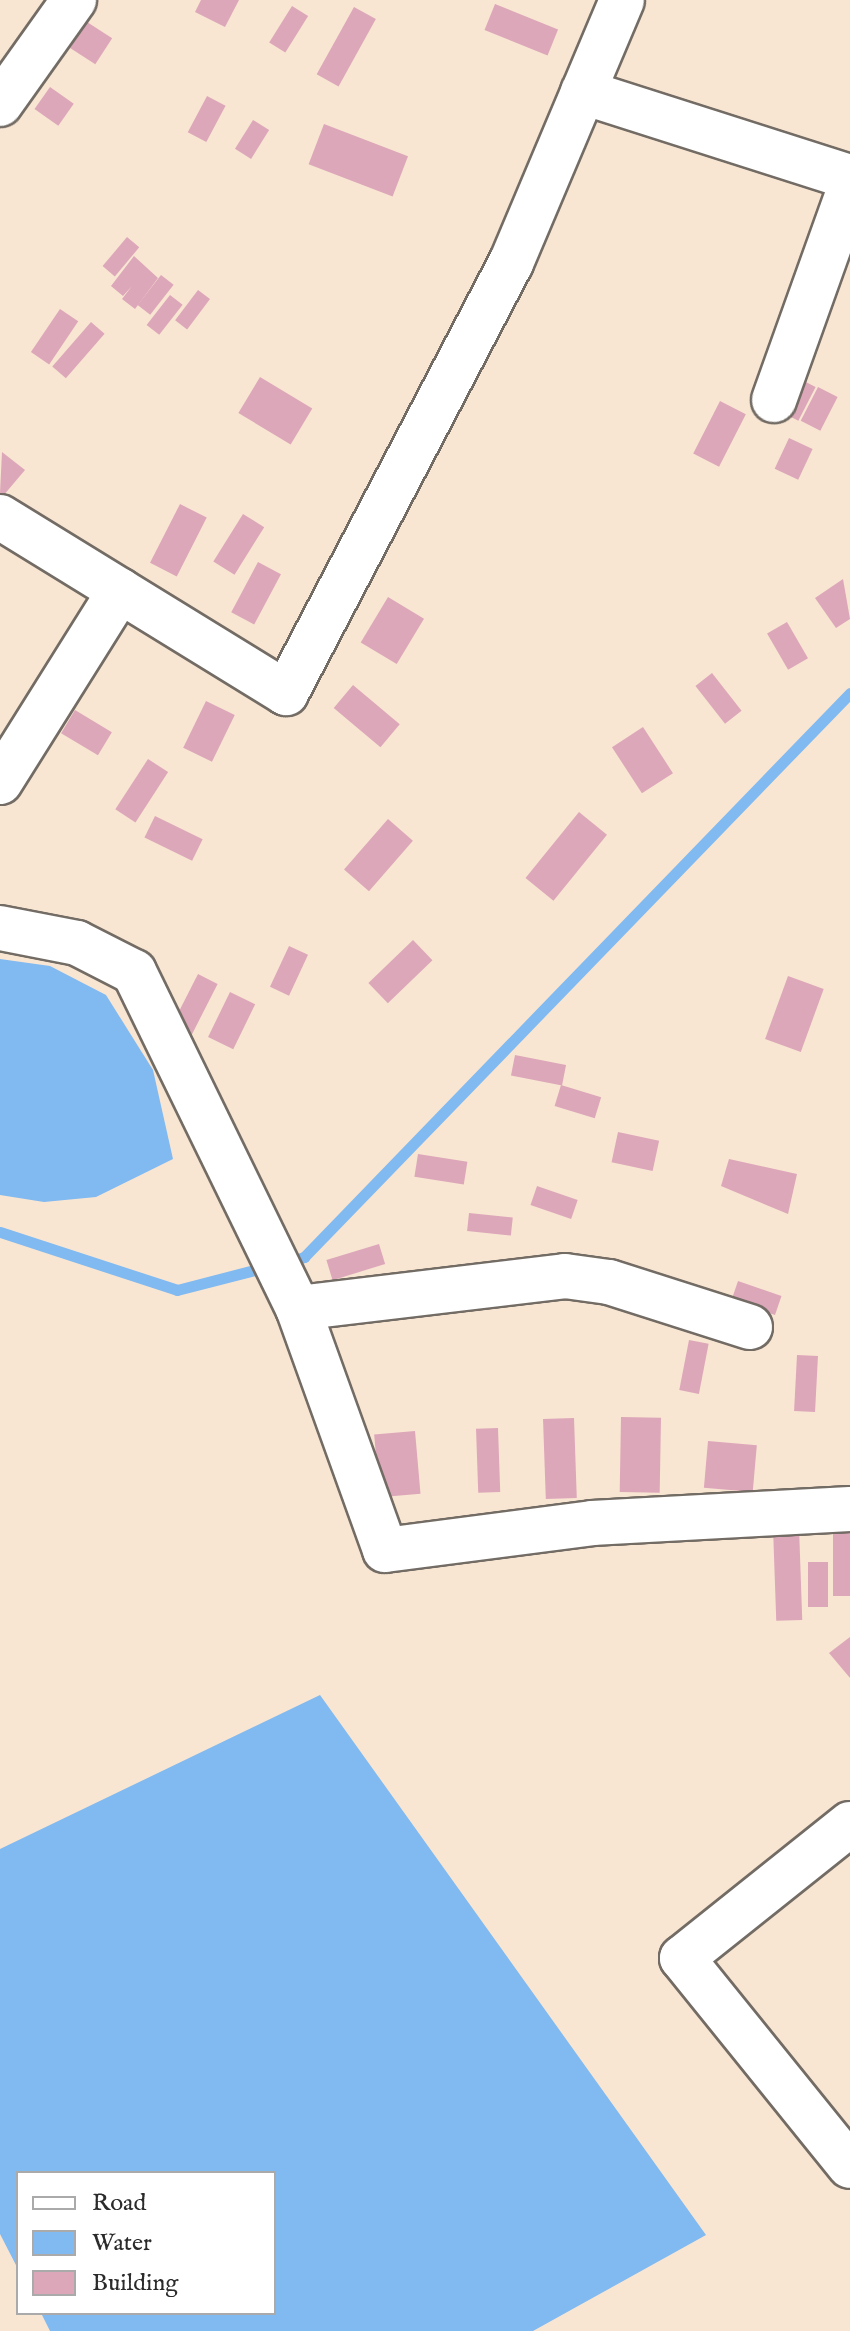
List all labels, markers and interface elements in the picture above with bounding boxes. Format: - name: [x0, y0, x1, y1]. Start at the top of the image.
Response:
- legend: [16, 2171, 276, 2315]
- text: Road: [92, 2188, 146, 2219]
- text: Water: [92, 2228, 152, 2259]
- text: Building: [92, 2268, 178, 2299]

